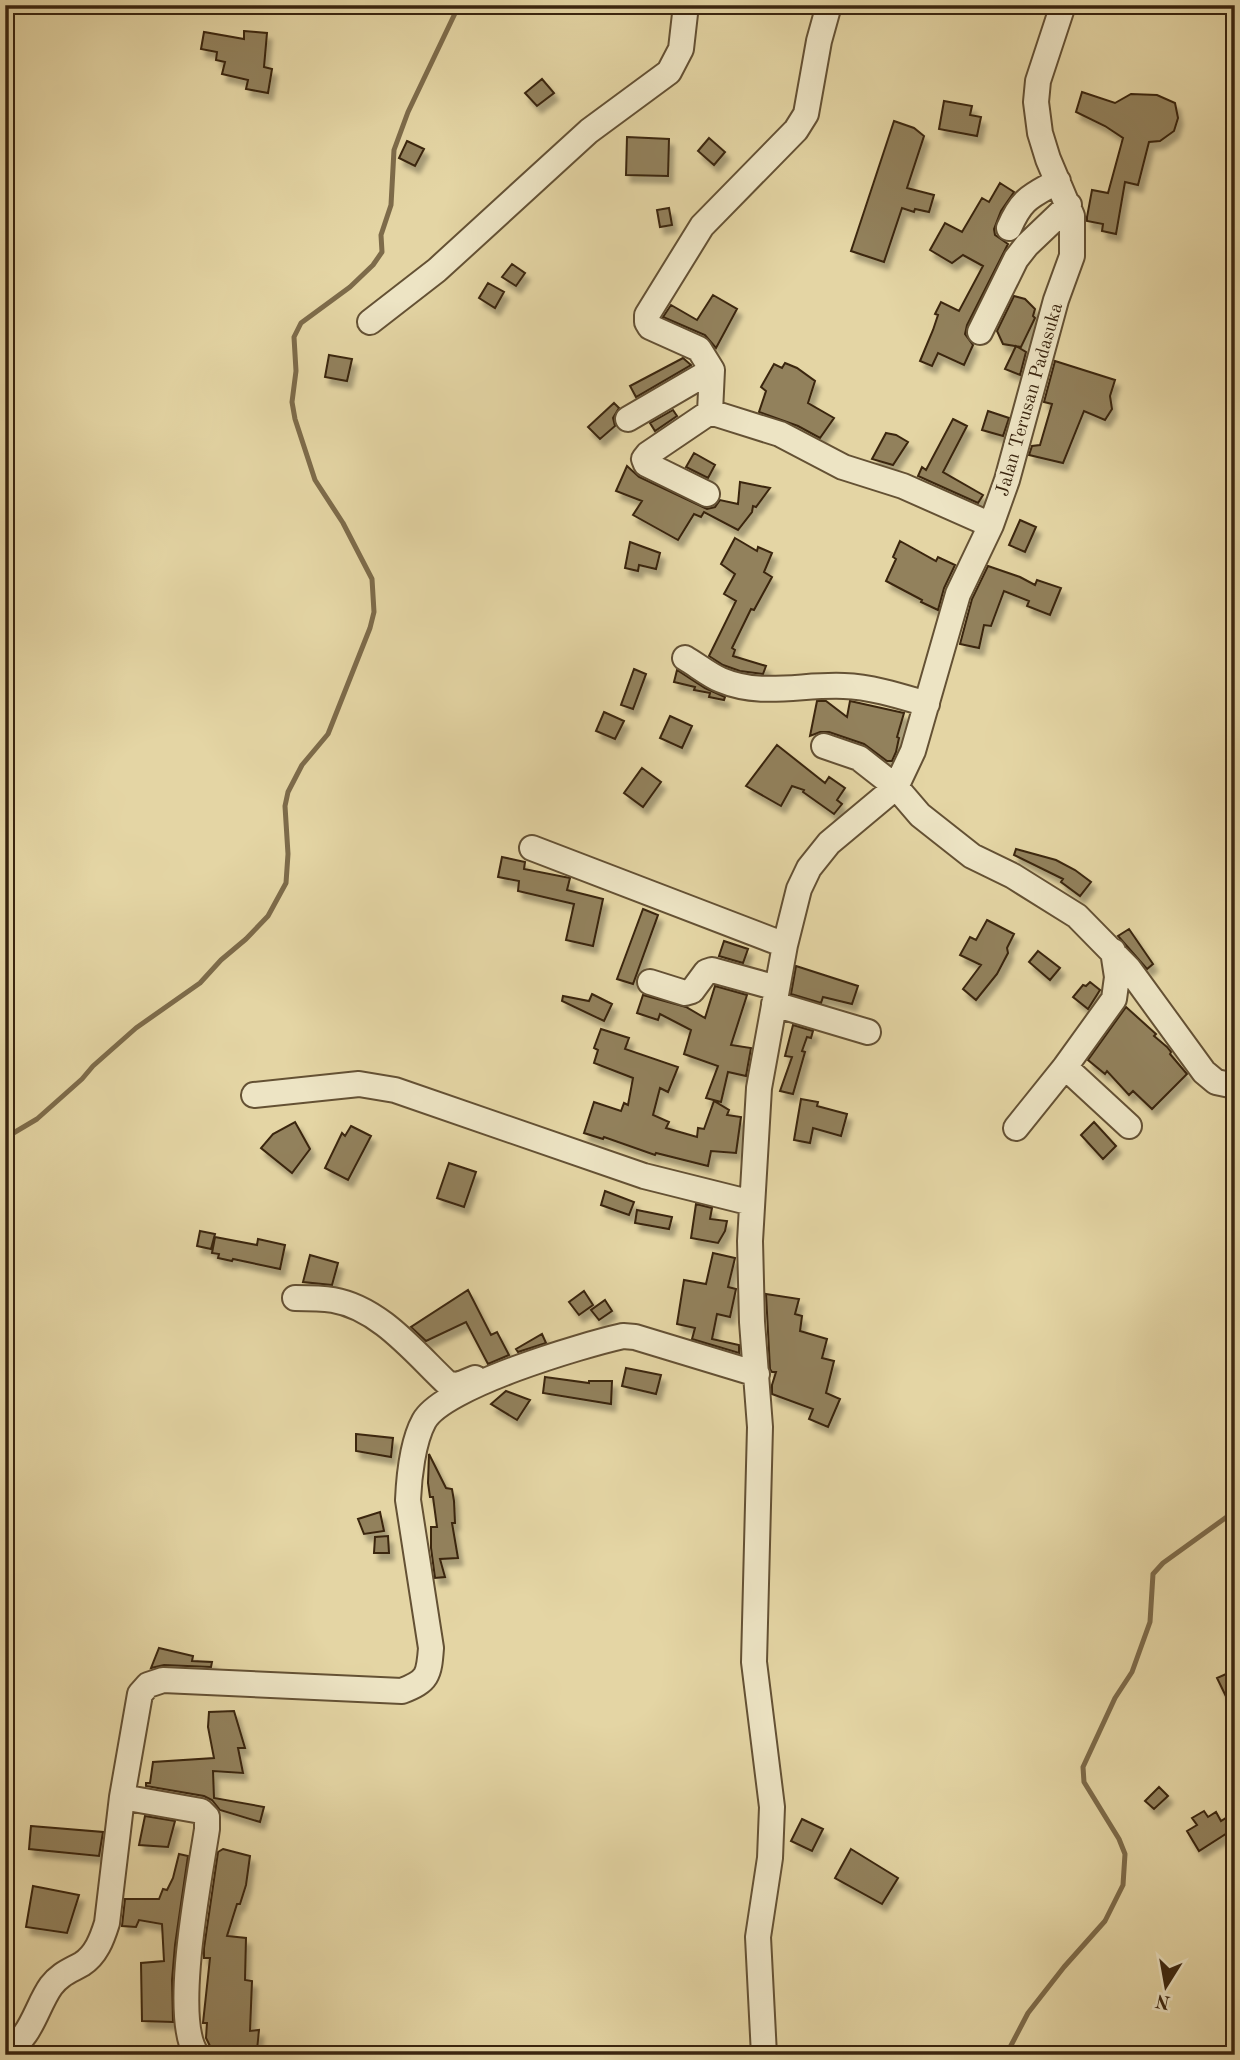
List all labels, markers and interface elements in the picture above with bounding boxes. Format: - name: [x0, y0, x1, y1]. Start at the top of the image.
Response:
- street label: Jalan Terusan Padasuka: [994, 300, 1067, 499]
- north arrow: [1132, 1952, 1202, 2022]
- text: N: [1154, 1989, 1172, 2011]

